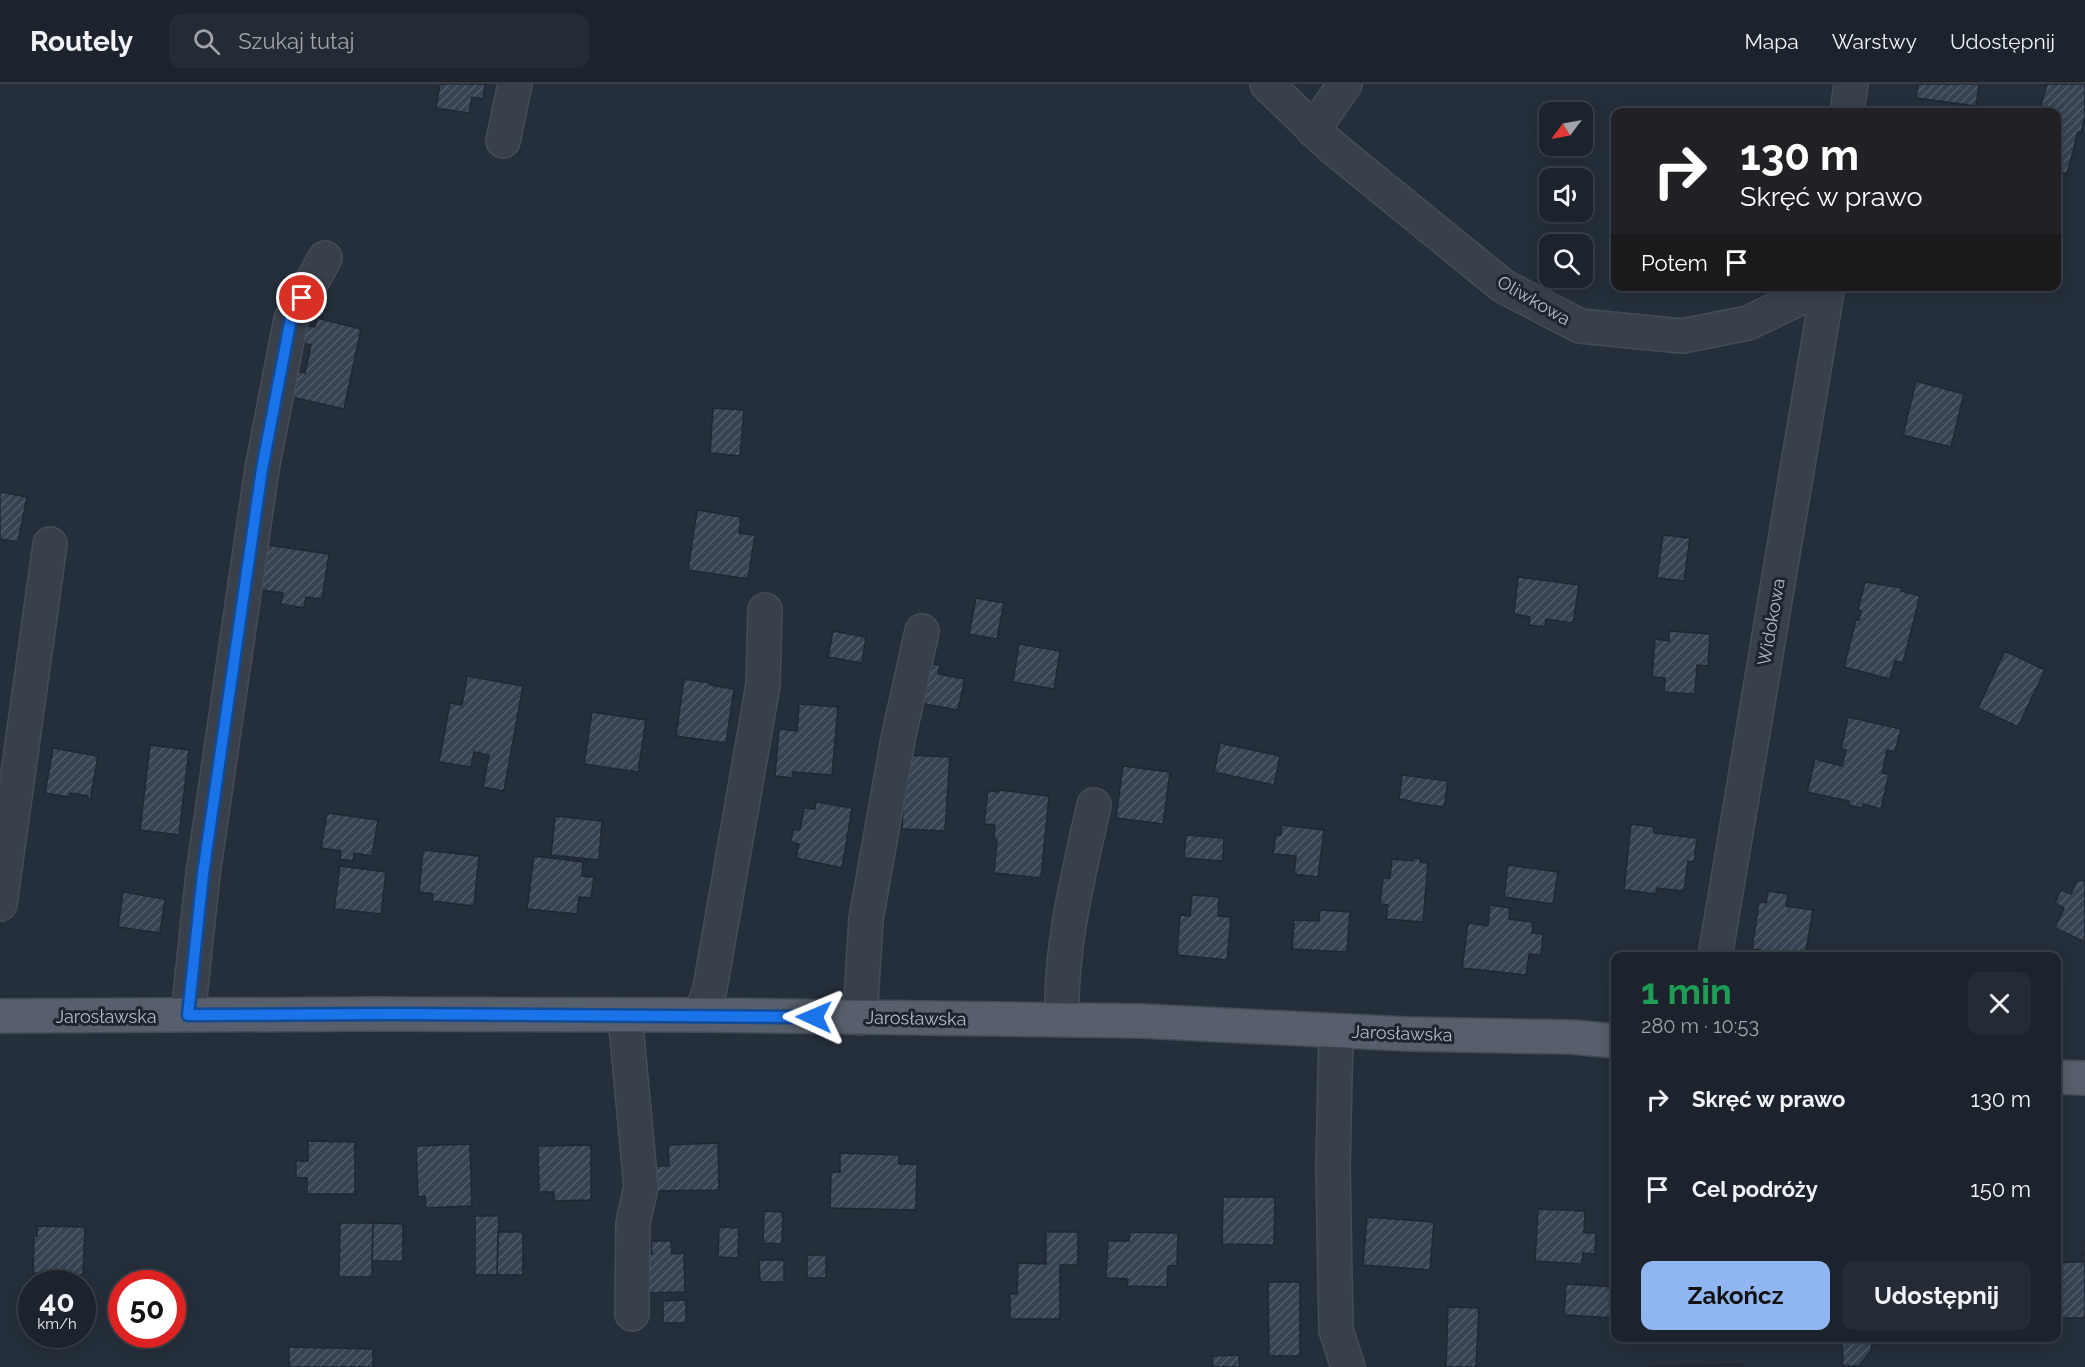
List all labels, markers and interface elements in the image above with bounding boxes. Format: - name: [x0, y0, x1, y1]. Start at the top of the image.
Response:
- search box: [169, 14, 589, 68]
- text: Routely: [30, 25, 133, 58]
- icon: search: [190, 25, 223, 58]
- text: Szukaj tutaj: [238, 28, 354, 54]
- text: Mapa: [1744, 29, 1799, 54]
- text: Warstwy: [1832, 29, 1917, 54]
- text: Udostępnij: [1950, 29, 2055, 54]
- north arrow: [1539, 102, 1593, 156]
- map controls: [1539, 102, 1593, 288]
- text: 130 m: [1740, 131, 1859, 180]
- icon: right: [1641, 132, 1719, 210]
- button: sound: [1539, 168, 1593, 222]
- text: Skręć w prawo: [1740, 181, 1923, 212]
- button: search: [1539, 234, 1593, 288]
- icon: arrive: [1720, 246, 1753, 279]
- text: Potem: [1641, 250, 1708, 276]
- street label: Oliwkowa: [1494, 271, 1574, 329]
- pin: [276, 272, 327, 323]
- icon: arrive: [285, 281, 318, 314]
- street label: Widokowa: [1753, 577, 1789, 667]
- text: 1 min: [1641, 970, 1732, 1012]
- button: close: [1968, 972, 2031, 1035]
- position arrow: [782, 985, 846, 1049]
- street label: Jarosławska: [56, 1006, 156, 1027]
- street label: Jarosławska: [865, 1007, 967, 1029]
- text: 280 m · 10:53: [1641, 1014, 1759, 1038]
- street label: Jarosławska: [1351, 1021, 1453, 1045]
- icon: right: [1641, 1083, 1674, 1116]
- text: Skręć w prawo: [1692, 1086, 1845, 1112]
- text: 130 m: [1971, 1086, 2031, 1112]
- icon: arrive: [1641, 1173, 1674, 1206]
- text: Cel podróży: [1692, 1176, 1818, 1202]
- text: 150 m: [1970, 1176, 2031, 1202]
- button: Zakończ: [1641, 1261, 1830, 1330]
- button: Udostępnij: [1842, 1261, 2031, 1330]
- speed limit sign: 50: [108, 1270, 186, 1348]
- text: 40: [39, 1284, 75, 1319]
- text: km/h: [37, 1315, 77, 1333]

